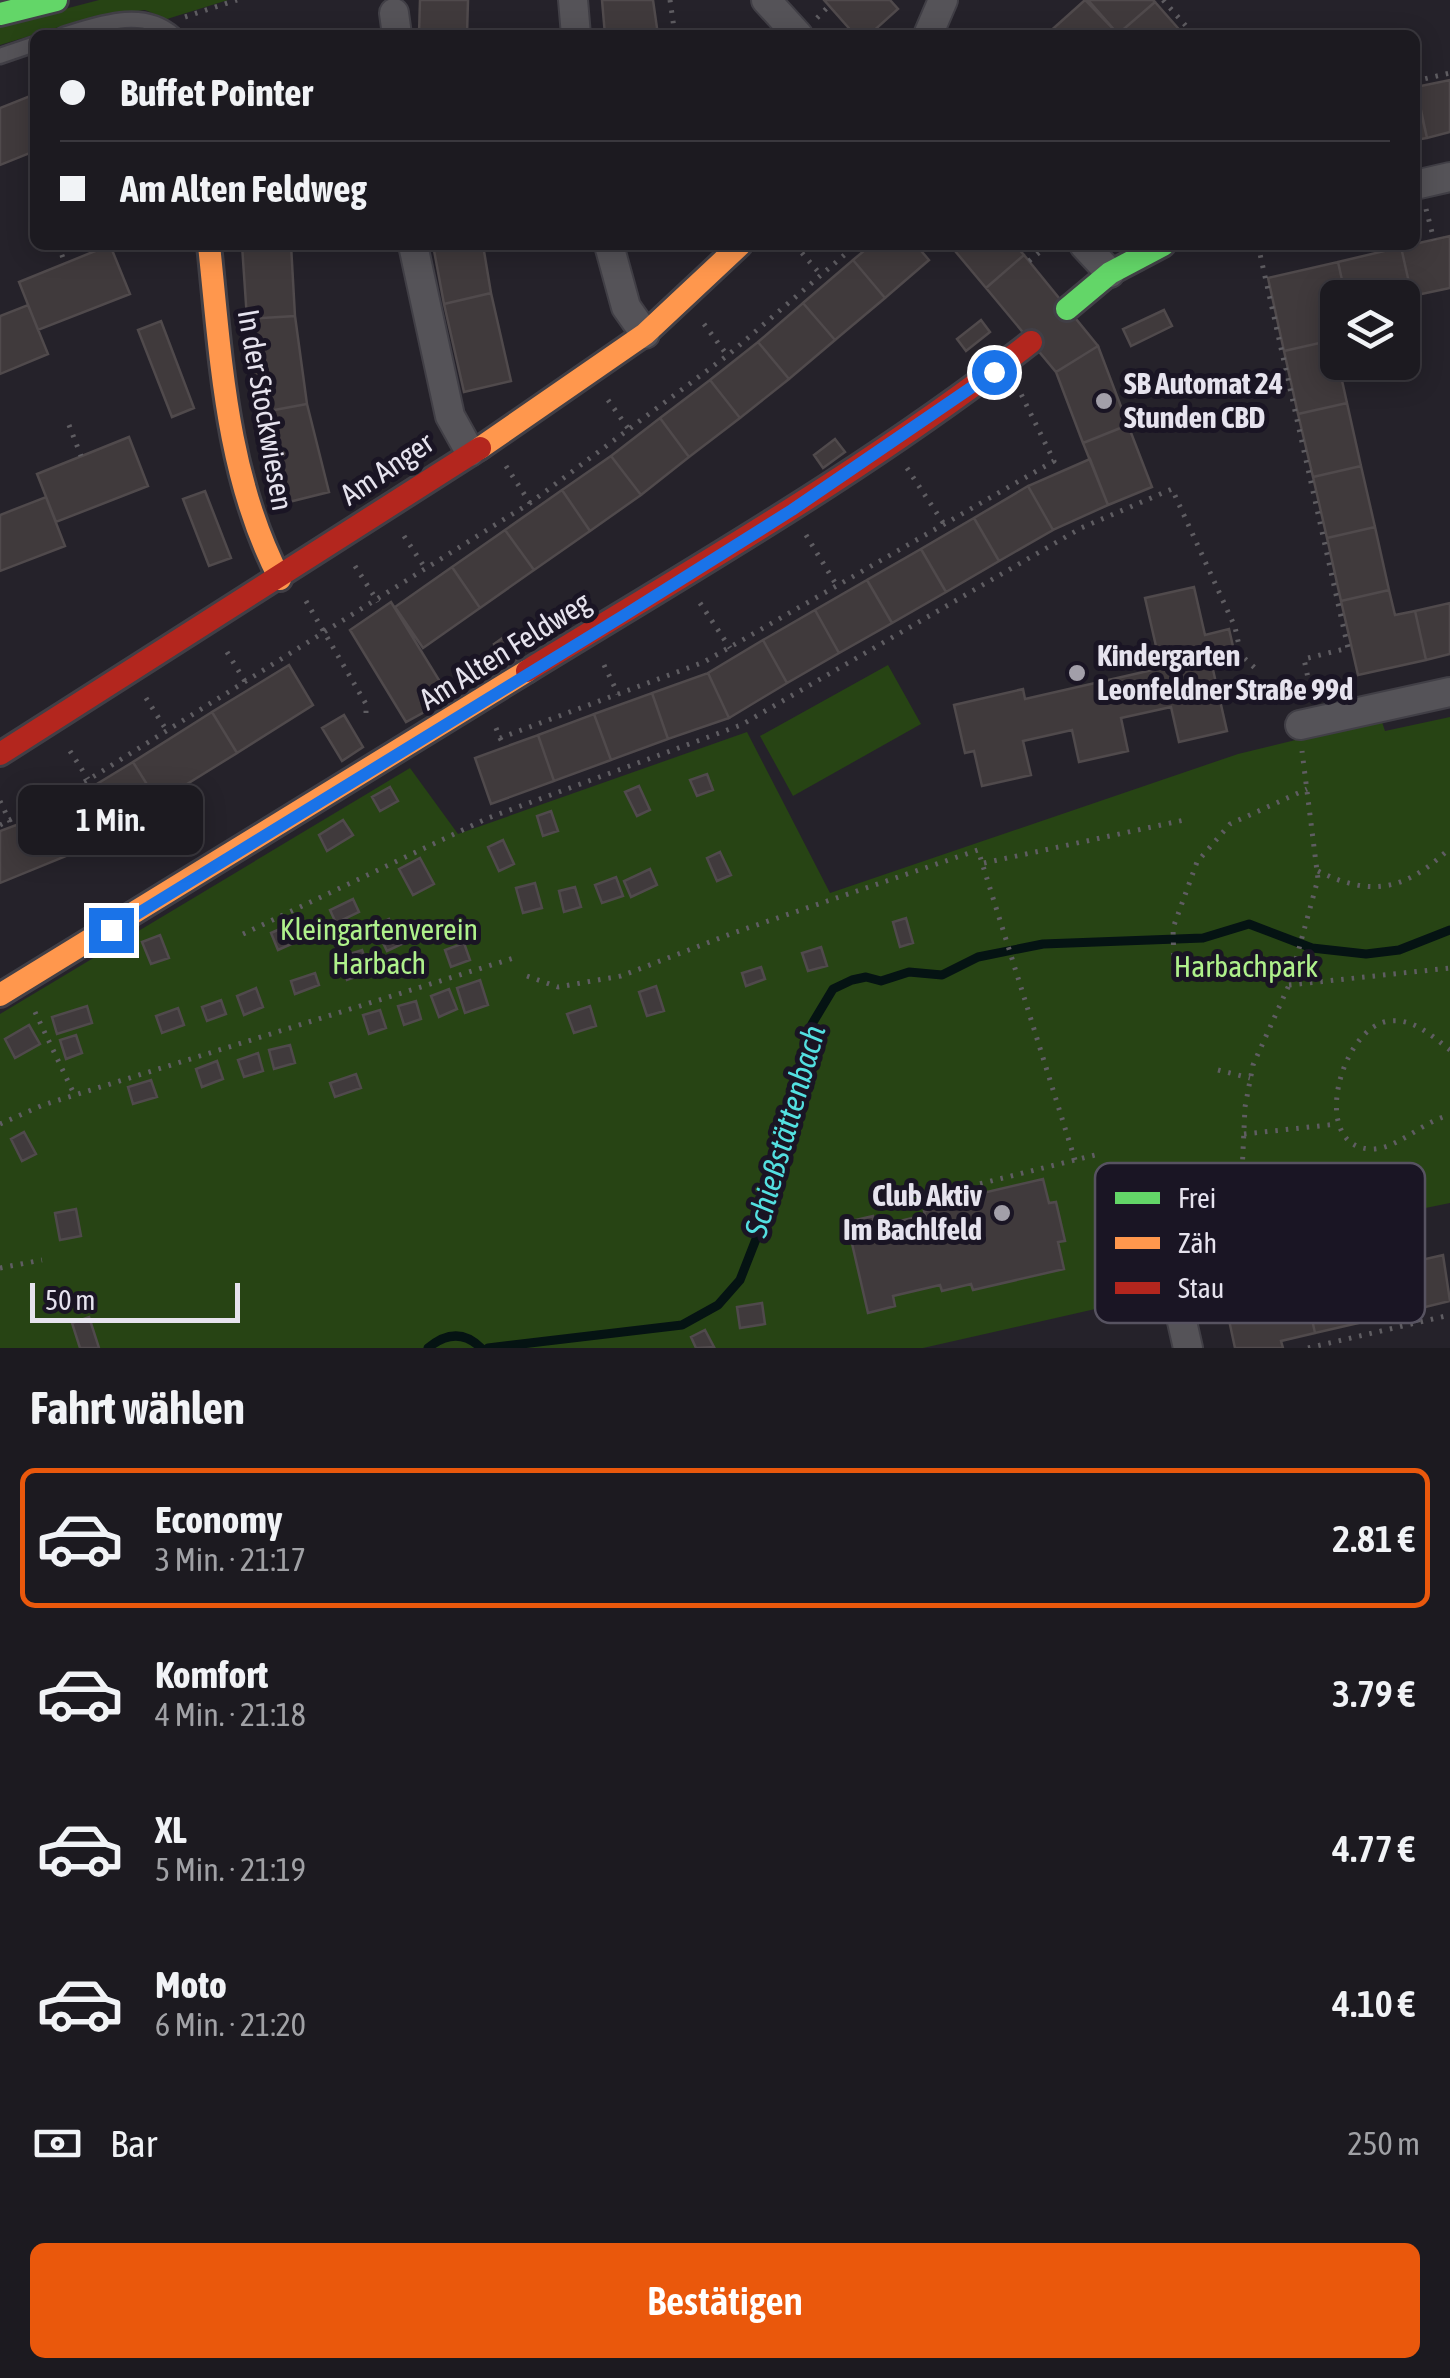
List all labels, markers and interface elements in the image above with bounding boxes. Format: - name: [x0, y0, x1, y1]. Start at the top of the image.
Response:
- text: Buffet Pointer: [120, 71, 313, 114]
- text: Am Alten Feldweg: [120, 167, 367, 210]
- map controls: [1320, 280, 1420, 380]
- button: layers: [1320, 280, 1420, 380]
- street label: In der Stockwiesen: [232, 307, 300, 513]
- route start: [972, 350, 1017, 395]
- place label: SB Automat 24 Stunden CBD: [1124, 366, 1283, 434]
- marker: SB Automat 24 Stunden CBD: [1093, 390, 1115, 412]
- street label: Am Anger: [334, 424, 440, 511]
- street label: Am Alten Feldweg: [413, 584, 596, 716]
- place label: Kindergarten Leonfeldner Straße 99d: [1097, 638, 1353, 706]
- marker: Kindergarten Leonfeldner Straße 99d: [1066, 662, 1088, 684]
- callout: 1 Min.: [18, 785, 204, 855]
- text: 1 Min.: [76, 801, 145, 838]
- route end: [89, 908, 134, 953]
- park label: Kleingartenverein Harbach: [280, 912, 478, 980]
- park label: Harbachpark: [1174, 949, 1318, 983]
- water label: Schießstättenbach: [736, 1021, 832, 1242]
- legend: [1095, 1163, 1425, 1323]
- place label: Club Aktiv Im Bachlfeld: [843, 1178, 983, 1246]
- text: Frei: [1178, 1182, 1216, 1214]
- marker: Club Aktiv Im Bachlfeld: [991, 1202, 1013, 1224]
- text: Zäh: [1178, 1227, 1217, 1259]
- text: Stau: [1178, 1272, 1224, 1304]
- scale bar: [30, 1278, 240, 1322]
- text: 50 m: [45, 1284, 95, 1316]
- text: Fahrt wählen: [30, 1382, 245, 1434]
- icon: car: [35, 1493, 125, 1583]
- text: Economy: [155, 1498, 282, 1541]
- text: 2.81 €: [1332, 1517, 1415, 1560]
- text: 3 Min. · 21:17: [155, 1541, 306, 1578]
- icon: car: [35, 1648, 125, 1738]
- text: Komfort: [155, 1653, 268, 1696]
- text: 3.79 €: [1332, 1672, 1415, 1715]
- text: 4 Min. · 21:18: [155, 1696, 306, 1733]
- icon: car: [35, 1803, 125, 1893]
- text: XL: [155, 1808, 187, 1851]
- text: 4.77 €: [1332, 1827, 1415, 1870]
- text: 5 Min. · 21:19: [155, 1851, 306, 1888]
- icon: car: [35, 1958, 125, 2048]
- text: Moto: [155, 1963, 227, 2006]
- text: 4.10 €: [1332, 1982, 1415, 2025]
- text: 6 Min. · 21:20: [155, 2006, 306, 2043]
- icon: cash: [30, 2116, 85, 2171]
- text: Bar: [110, 2122, 157, 2165]
- text: 250 m: [1347, 2125, 1420, 2162]
- button: Bestätigen: [30, 2243, 1420, 2358]

